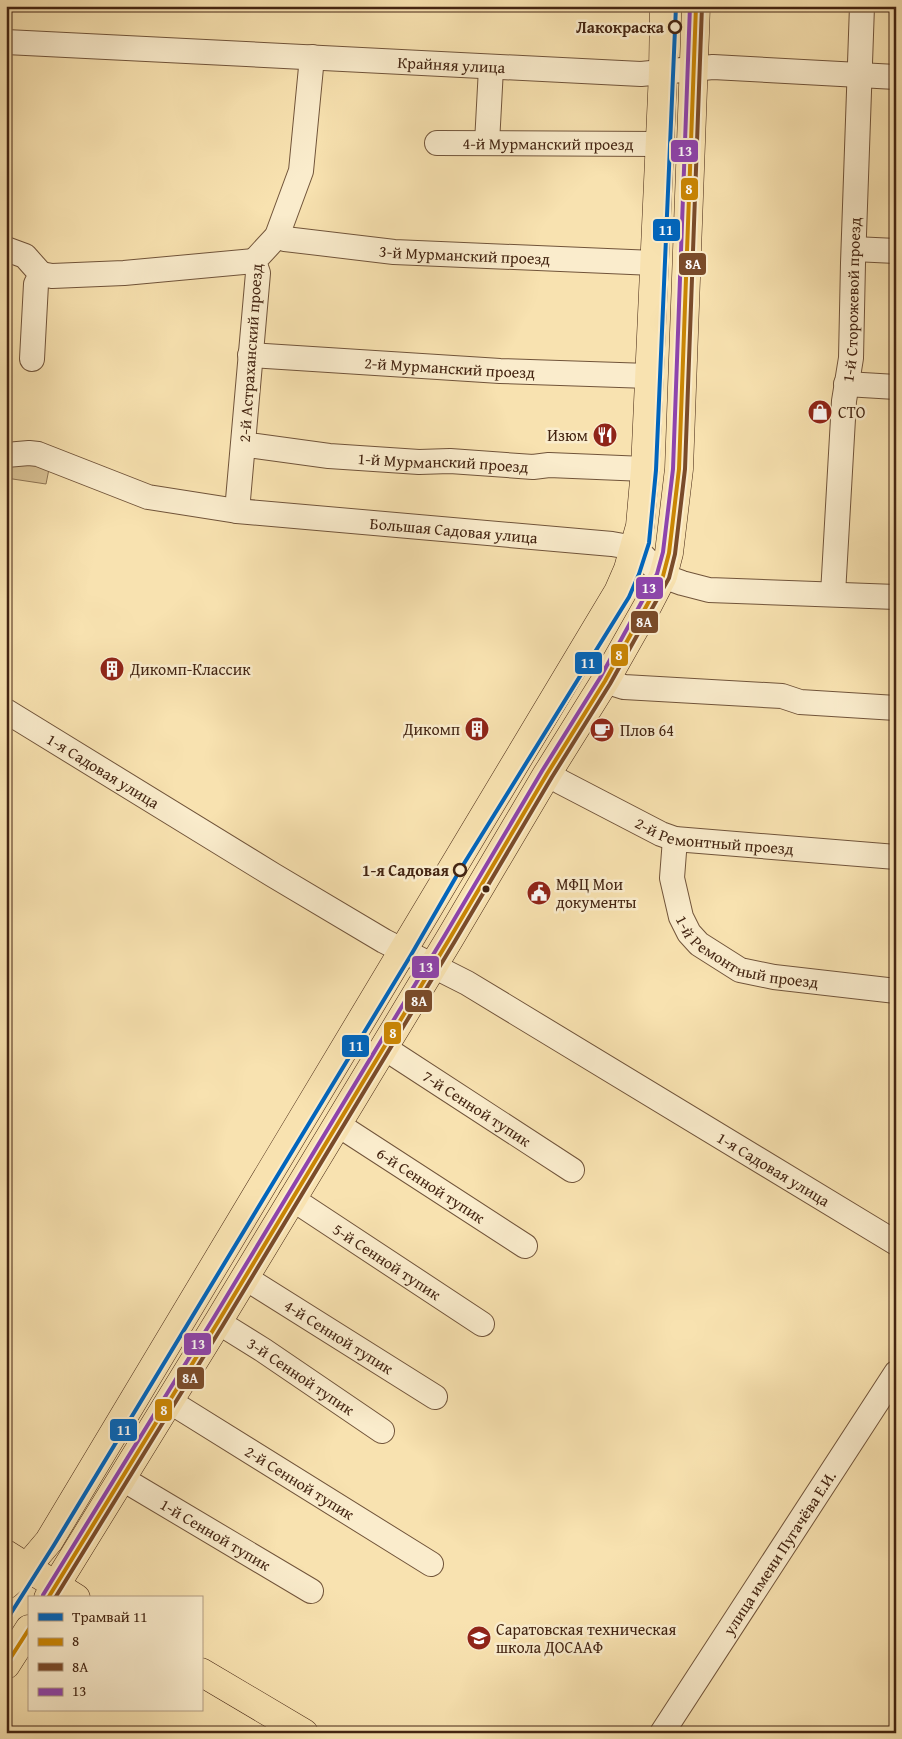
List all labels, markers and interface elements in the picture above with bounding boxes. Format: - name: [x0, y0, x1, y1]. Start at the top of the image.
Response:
- place label: Лакокраска: [576, 15, 665, 39]
- marker: Лакокраска: [668, 20, 682, 34]
- street label: Крайняя улица: [397, 50, 506, 79]
- street label: 4-й Мурманский проезд: [462, 131, 634, 156]
- line badge: 13: [670, 139, 699, 163]
- text: 13: [678, 141, 692, 161]
- line badge: 8: [680, 177, 699, 201]
- text: 8: [685, 179, 693, 199]
- street label: 1-й Сторожевой проезд: [835, 217, 867, 384]
- line badge: 11: [652, 218, 681, 242]
- text: 11: [659, 220, 673, 240]
- street label: 3-й Мурманский проезд: [378, 238, 551, 271]
- line badge: 8А: [678, 252, 707, 276]
- text: 8А: [685, 254, 701, 274]
- street label: 2-й Астраханский проезд: [232, 263, 268, 443]
- street label: 2-й Мурманский проезд: [363, 350, 536, 384]
- shop icon: СТО: [807, 399, 833, 425]
- place label: СТО: [838, 400, 866, 424]
- restaurant icon: Изюм: [592, 422, 618, 448]
- place label: Изюм: [547, 423, 588, 447]
- street label: 1-й Мурманский проезд: [357, 446, 530, 479]
- street label: Большая Садовая улица: [369, 511, 539, 549]
- line badge: 13: [635, 576, 664, 600]
- text: 13: [642, 578, 656, 598]
- line badge: 8А: [630, 610, 659, 634]
- text: 8А: [636, 612, 652, 632]
- line badge: 8: [610, 643, 629, 667]
- text: 8: [615, 645, 623, 665]
- line badge: 11: [574, 651, 603, 675]
- text: 11: [581, 653, 595, 673]
- building icon: Дикомп-Классик: [99, 656, 125, 682]
- place label: Дикомп-Классик: [129, 657, 251, 681]
- building icon: Дикомп: [464, 716, 490, 742]
- place label: Дикомп: [402, 717, 460, 741]
- cafe icon: Плов 64: [589, 717, 615, 743]
- place label: Плов 64: [620, 718, 674, 742]
- street label: 1-я Садовая улица: [42, 727, 164, 815]
- street label: 2-й Ремонтный проезд: [631, 811, 795, 861]
- place label: 1-я Садовая: [362, 858, 449, 882]
- marker: 1-я Садовая: [453, 863, 467, 877]
- place label: МФЦ Мои документы: [556, 872, 637, 914]
- public building icon: МФЦ Мои документы: [526, 880, 552, 906]
- unlabelled marker: [481, 884, 491, 894]
- street label: 1-й Ремонтный проезд: [670, 911, 820, 994]
- line badge: 13: [411, 955, 440, 979]
- text: 13: [419, 957, 433, 977]
- line badge: 8А: [404, 989, 433, 1013]
- text: 8А: [411, 991, 427, 1011]
- line badge: 8: [383, 1021, 402, 1045]
- text: 8: [389, 1023, 397, 1043]
- line badge: 11: [341, 1034, 370, 1058]
- text: 11: [349, 1036, 363, 1056]
- street label: 7-й Сенной тупик: [418, 1064, 536, 1153]
- street label: 1-я Садовая улица: [712, 1125, 835, 1213]
- street label: 6-й Сенной тупик: [372, 1141, 490, 1229]
- street label: 5-й Сенной тупик: [328, 1217, 446, 1306]
- street label: 4-й Сенной тупик: [280, 1293, 399, 1380]
- street label: 3-й Сенной тупик: [243, 1331, 360, 1421]
- line badge: 13: [183, 1332, 212, 1356]
- text: 13: [191, 1334, 205, 1354]
- line badge: 8А: [176, 1366, 205, 1390]
- text: 8А: [182, 1368, 198, 1388]
- line badge: 8: [154, 1398, 173, 1422]
- text: 8: [160, 1400, 168, 1420]
- line badge: 11: [109, 1418, 138, 1442]
- text: 11: [117, 1420, 131, 1440]
- street label: 2-й Сенной тупик: [240, 1439, 360, 1526]
- street label: улица имени Пугачёва Е.И.: [716, 1466, 842, 1641]
- street label: 1-й Сенной тупик: [156, 1492, 276, 1577]
- legend: [28, 1596, 202, 1712]
- text: Трамвай 11: [72, 1606, 147, 1627]
- place label: Саратовская техническая школа ДОСААФ: [496, 1617, 676, 1659]
- school or university icon: Саратовская техническая школа ДОСААФ: [466, 1625, 492, 1651]
- text: 8: [72, 1630, 79, 1651]
- text: 8А: [72, 1656, 88, 1677]
- text: 13: [72, 1680, 86, 1701]

